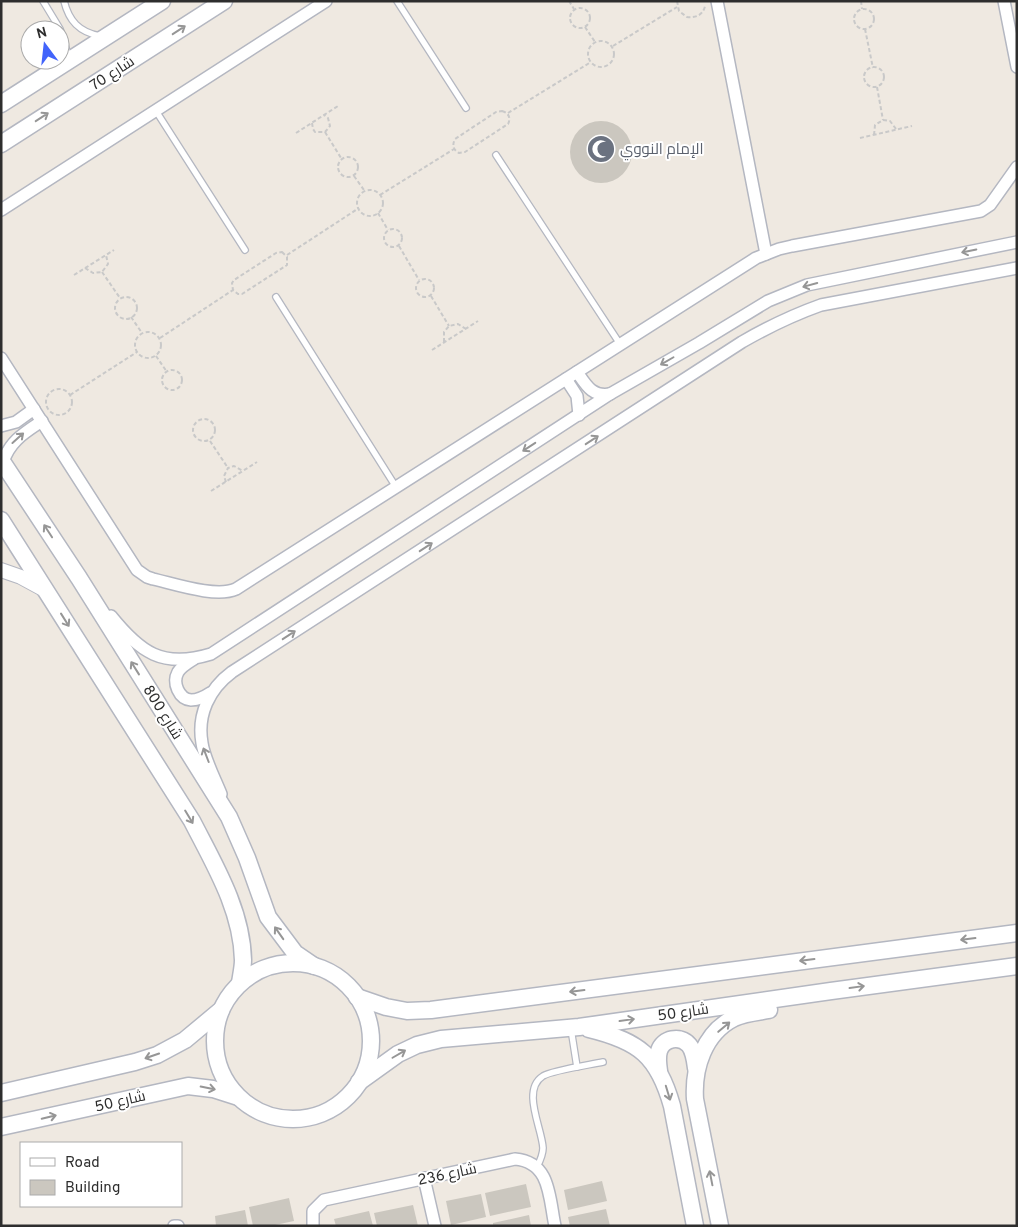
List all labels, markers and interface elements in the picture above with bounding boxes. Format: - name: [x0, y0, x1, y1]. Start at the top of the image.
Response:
- north arrow: [20, 20, 70, 70]
- text: N: [35, 24, 49, 43]
- one-way arrow: [172, 25, 186, 35]
- street label: شارع 70: [87, 53, 139, 96]
- one-way arrow: [35, 112, 49, 122]
- mosque icon: الإمام النووي: [586, 134, 616, 164]
- place label: الإمام النووي: [620, 141, 704, 161]
- one-way arrow: [961, 247, 977, 257]
- one-way arrow: [802, 281, 818, 290]
- one-way arrow: [661, 357, 675, 367]
- one-way arrow: [12, 432, 25, 444]
- one-way arrow: [585, 435, 599, 445]
- one-way arrow: [523, 442, 537, 452]
- one-way arrow: [43, 524, 53, 538]
- one-way arrow: [419, 542, 433, 552]
- one-way arrow: [60, 613, 70, 627]
- one-way arrow: [282, 630, 296, 640]
- one-way arrow: [130, 662, 140, 676]
- street label: شارع 800: [138, 682, 186, 744]
- one-way arrow: [201, 748, 210, 763]
- one-way arrow: [185, 809, 195, 823]
- one-way arrow: [274, 926, 284, 940]
- one-way arrow: [961, 934, 977, 944]
- one-way arrow: [800, 955, 816, 965]
- one-way arrow: [849, 982, 865, 992]
- one-way arrow: [569, 986, 585, 996]
- street label: شارع 50: [656, 1000, 710, 1026]
- one-way arrow: [619, 1015, 635, 1025]
- one-way arrow: [717, 1021, 730, 1032]
- one-way arrow: [391, 1049, 405, 1059]
- one-way arrow: [144, 1052, 160, 1061]
- one-way arrow: [199, 1084, 215, 1094]
- one-way arrow: [664, 1085, 674, 1101]
- street label: شارع 50: [93, 1087, 148, 1118]
- one-way arrow: [40, 1112, 56, 1121]
- legend: [20, 1142, 182, 1207]
- text: Road: [65, 1154, 100, 1173]
- street label: شارع 236: [416, 1160, 479, 1191]
- one-way arrow: [706, 1170, 715, 1186]
- text: Building: [65, 1179, 120, 1198]

